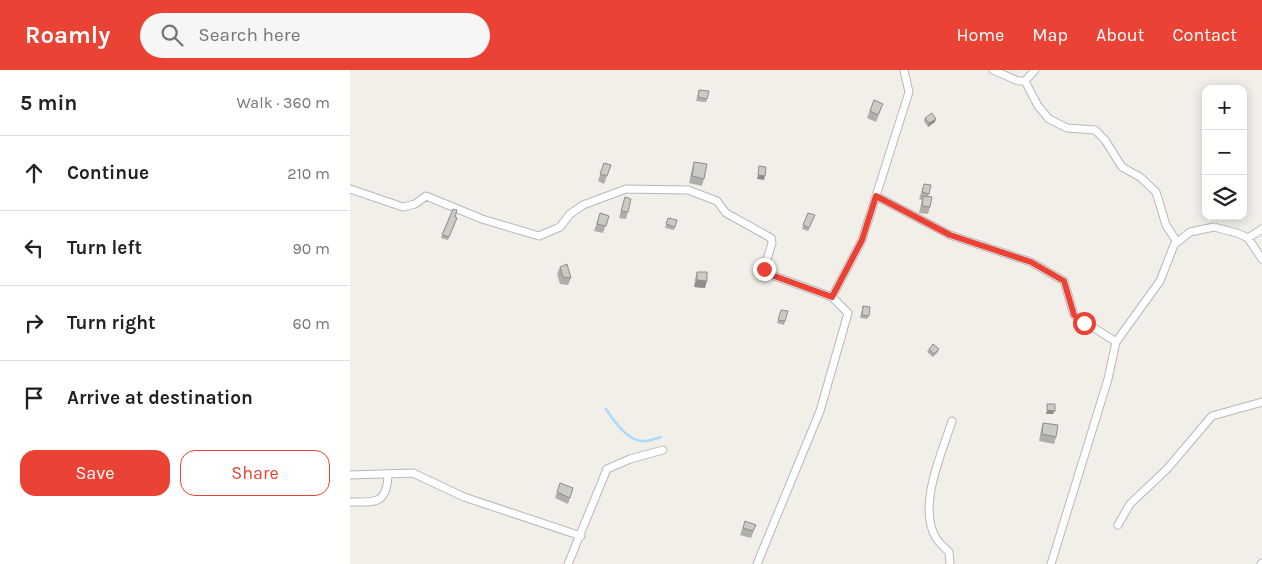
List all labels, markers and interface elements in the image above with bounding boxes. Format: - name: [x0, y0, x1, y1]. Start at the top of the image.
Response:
- search box: [140, 13, 490, 58]
- text: Roamly: [25, 21, 110, 49]
- icon: search: [158, 21, 186, 49]
- text: Search here: [198, 24, 300, 46]
- text: Home: [956, 24, 1004, 46]
- text: Map: [1032, 24, 1068, 46]
- text: About: [1096, 24, 1145, 46]
- text: Contact: [1173, 24, 1237, 46]
- map controls: [1202, 85, 1247, 220]
- button: +: [1202, 85, 1247, 130]
- text: 5 min: [20, 91, 77, 115]
- text: Walk · 360 m: [237, 93, 330, 112]
- button: −: [1202, 130, 1247, 175]
- icon: ahead: [20, 159, 48, 187]
- text: Continue: [67, 162, 149, 184]
- text: 210 m: [287, 164, 330, 183]
- button: layers: [1202, 175, 1247, 220]
- icon: left: [20, 234, 48, 262]
- text: Turn left: [67, 237, 142, 259]
- text: 90 m: [292, 239, 330, 258]
- route end: [753, 258, 776, 281]
- icon: right: [20, 309, 48, 337]
- text: Turn right: [67, 312, 156, 334]
- route start: [1073, 312, 1096, 335]
- text: 60 m: [293, 314, 330, 333]
- icon: arrive: [20, 384, 48, 412]
- text: Arrive at destination: [67, 387, 253, 409]
- button: Save: [20, 450, 170, 496]
- button: Share: [180, 450, 330, 496]

